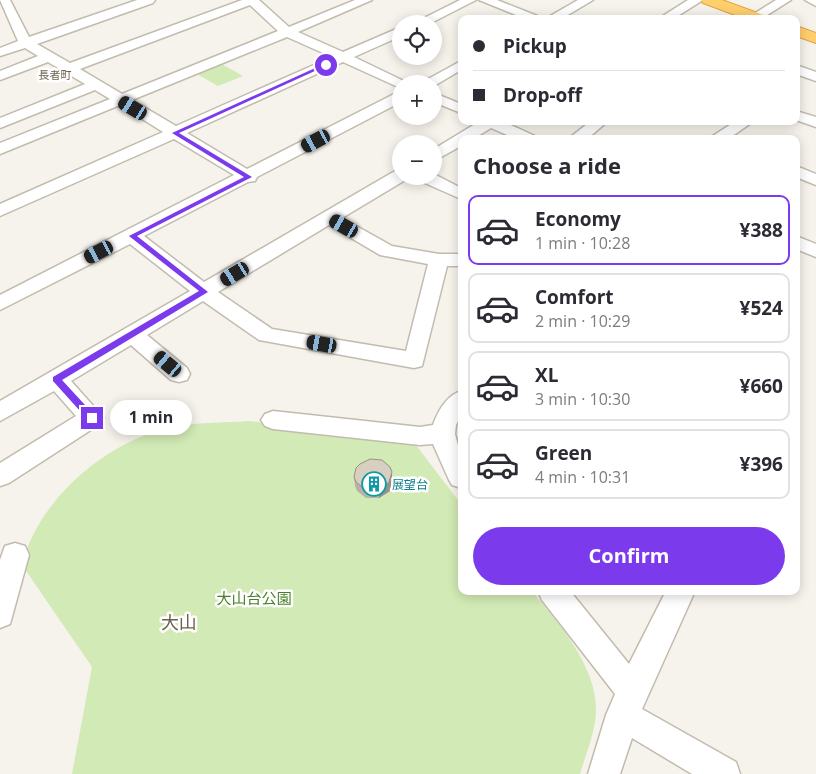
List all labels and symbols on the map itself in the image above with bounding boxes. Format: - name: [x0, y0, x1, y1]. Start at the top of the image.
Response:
- route start: [315, 54, 337, 76]
- district label: 長者町: [39, 67, 72, 82]
- car: [116, 94, 149, 122]
- car: [299, 127, 332, 155]
- car: [327, 212, 360, 240]
- car: [82, 239, 115, 265]
- car: [218, 260, 251, 288]
- car: [305, 334, 338, 354]
- car: [151, 349, 184, 379]
- callout: 1 min: [110, 400, 192, 436]
- route end: [81, 407, 103, 429]
- building icon: 展望台: [361, 471, 387, 497]
- place label: 展望台: [392, 476, 428, 493]
- park label: 大山台公園: [216, 588, 292, 608]
- district label: 大山: [161, 610, 197, 634]

